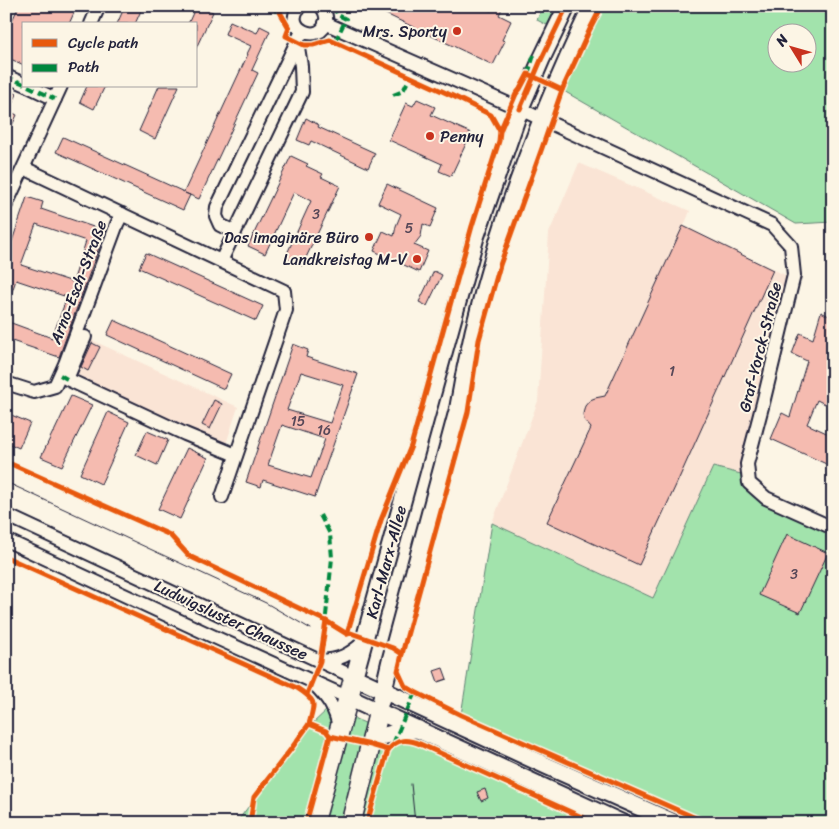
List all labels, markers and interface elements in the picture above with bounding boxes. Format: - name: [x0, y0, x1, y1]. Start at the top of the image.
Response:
- place label: Mrs. Sporty: [363, 17, 448, 46]
- legend: [22, 22, 198, 88]
- north arrow: [766, 22, 816, 72]
- marker: Mrs. Sporty: [451, 25, 463, 37]
- text: N: [769, 29, 795, 53]
- text: Cycle path: [68, 30, 139, 56]
- text: Path: [68, 54, 99, 80]
- place label: Penny: [440, 122, 484, 151]
- marker: Penny: [424, 130, 436, 142]
- house number: 3: [312, 202, 320, 227]
- street label: Arno-Esch-Straße: [41, 216, 115, 349]
- house number: 5: [405, 216, 414, 241]
- place label: Das imaginäre Büro: [224, 223, 359, 252]
- marker: Das imaginäre Büro: [363, 231, 375, 243]
- place label: Landkreistag M-V: [283, 245, 407, 274]
- marker: Landkreistag M-V: [411, 253, 423, 265]
- street label: Graf-Yorck-Straße: [730, 279, 790, 415]
- house number: 1: [669, 359, 675, 384]
- house number: 15: [291, 409, 306, 434]
- house number: 16: [317, 418, 331, 443]
- street label: Karl-Marx-Allee: [357, 502, 415, 622]
- house number: 3: [790, 562, 798, 587]
- street label: Ludwigsluster Chaussee: [149, 572, 313, 668]

